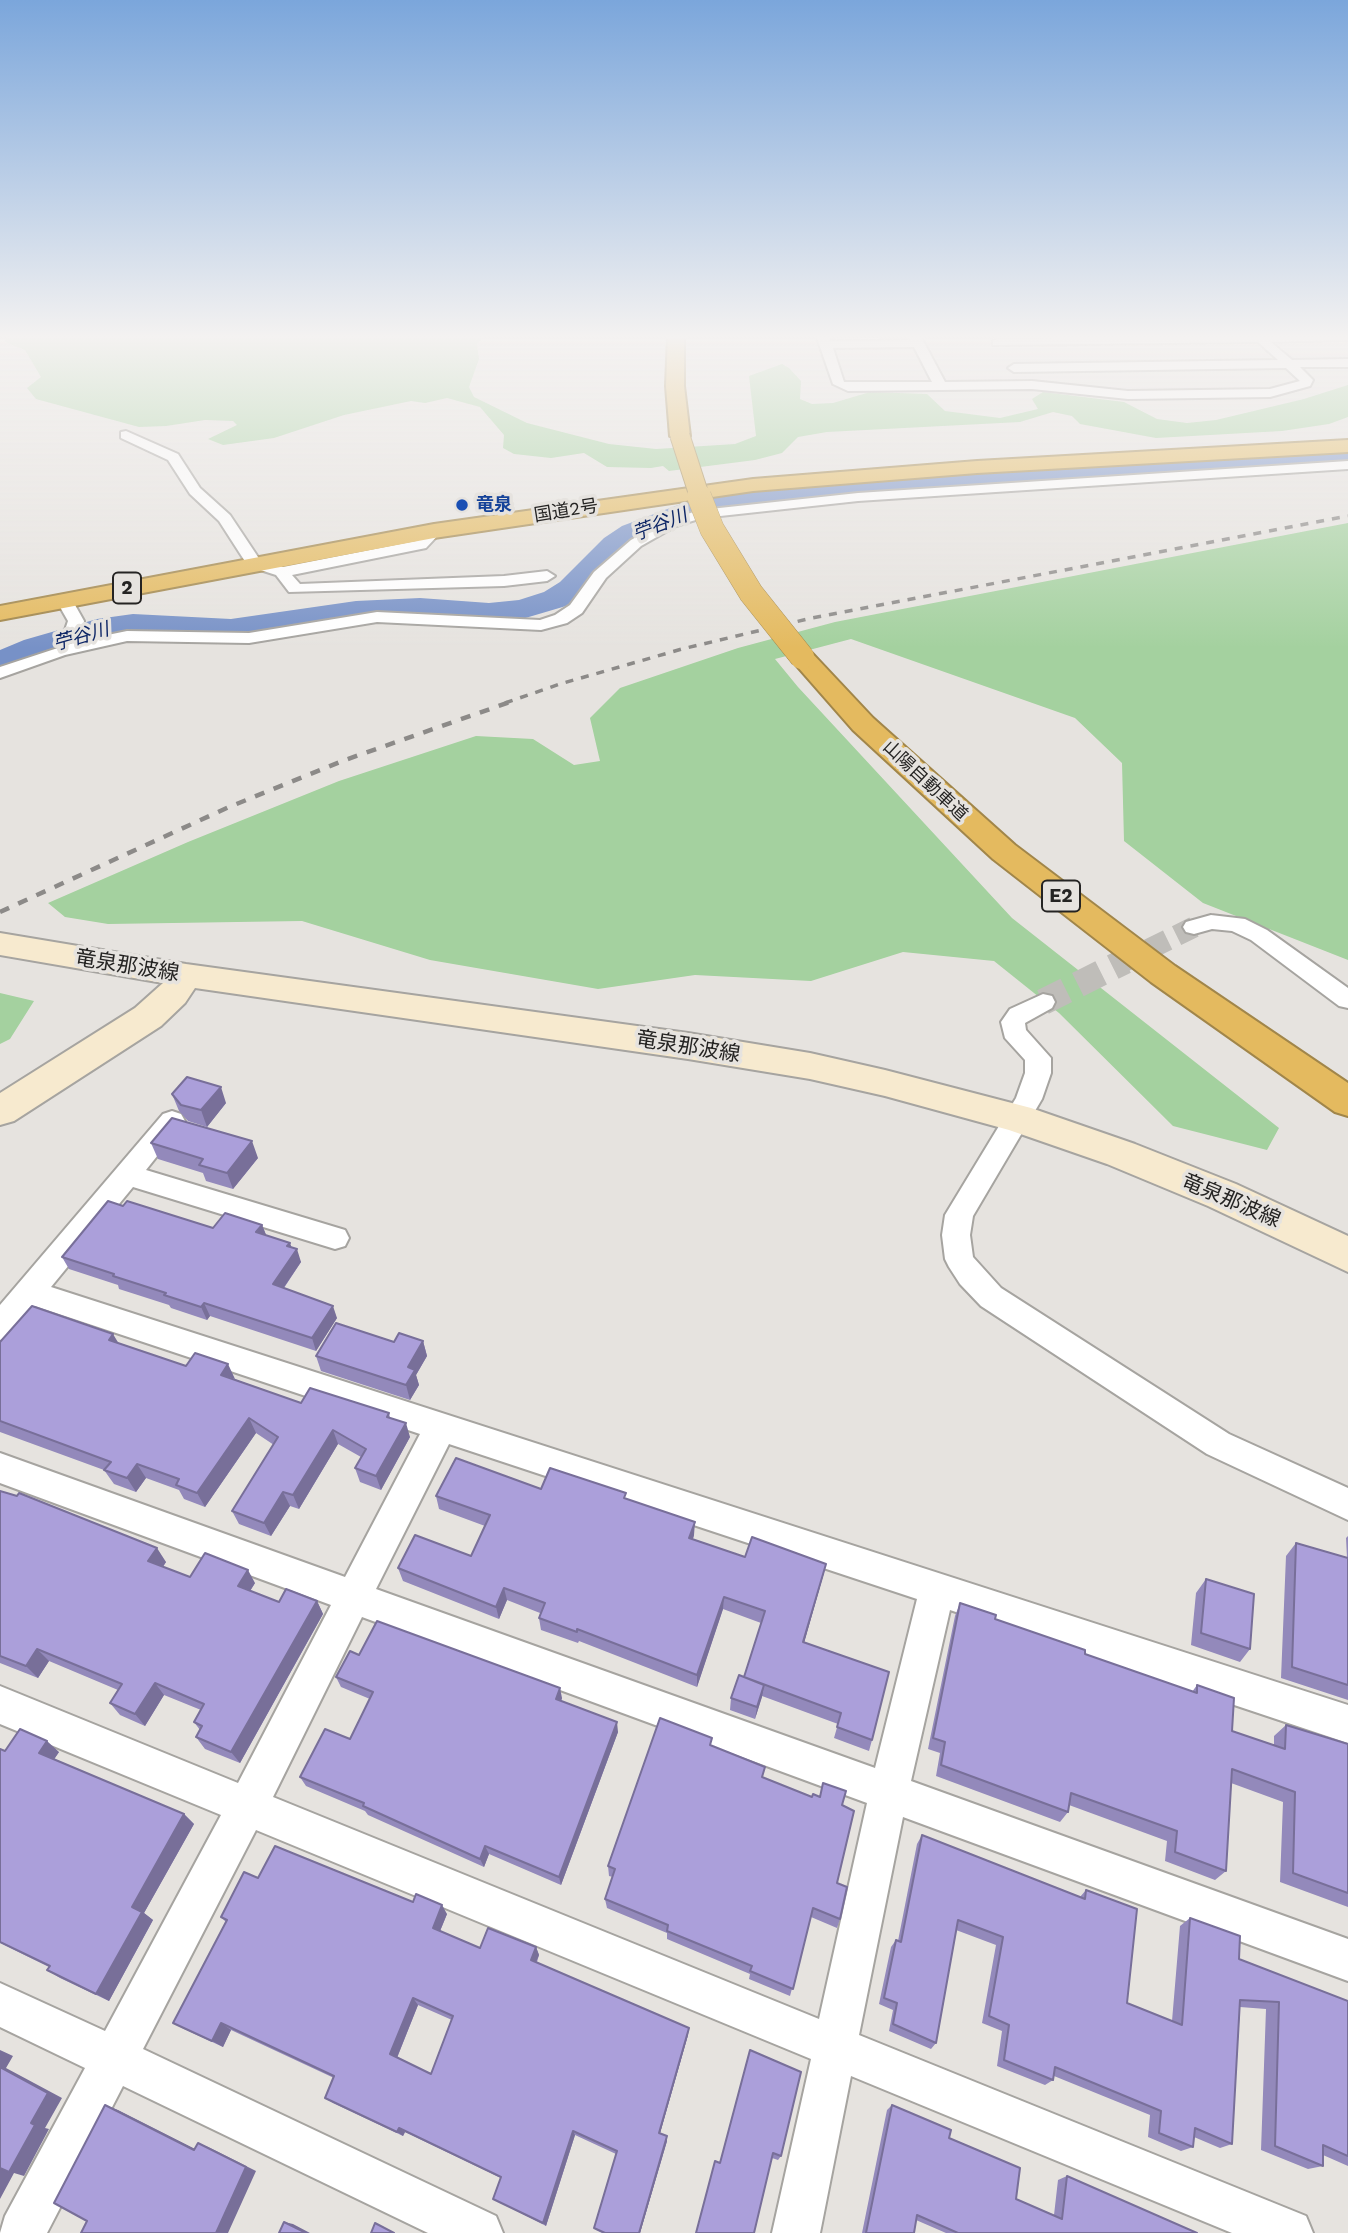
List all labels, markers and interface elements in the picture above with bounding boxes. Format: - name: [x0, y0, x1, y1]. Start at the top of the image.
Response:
- place label: 竜泉: [476, 494, 512, 516]
- street label: 国道2号: [532, 495, 600, 527]
- marker: 竜泉: [454, 497, 470, 513]
- water label: 苧谷川: [629, 504, 691, 546]
- road number: 2: [113, 572, 141, 604]
- water label: 苧谷川: [50, 618, 112, 656]
- street label: 山陽自動車道: [878, 736, 972, 826]
- road number: E2: [1042, 880, 1080, 912]
- street label: 竜泉那波線: [73, 945, 181, 987]
- street label: 竜泉那波線: [634, 1026, 742, 1068]
- street label: 竜泉那波線: [1178, 1169, 1284, 1233]

